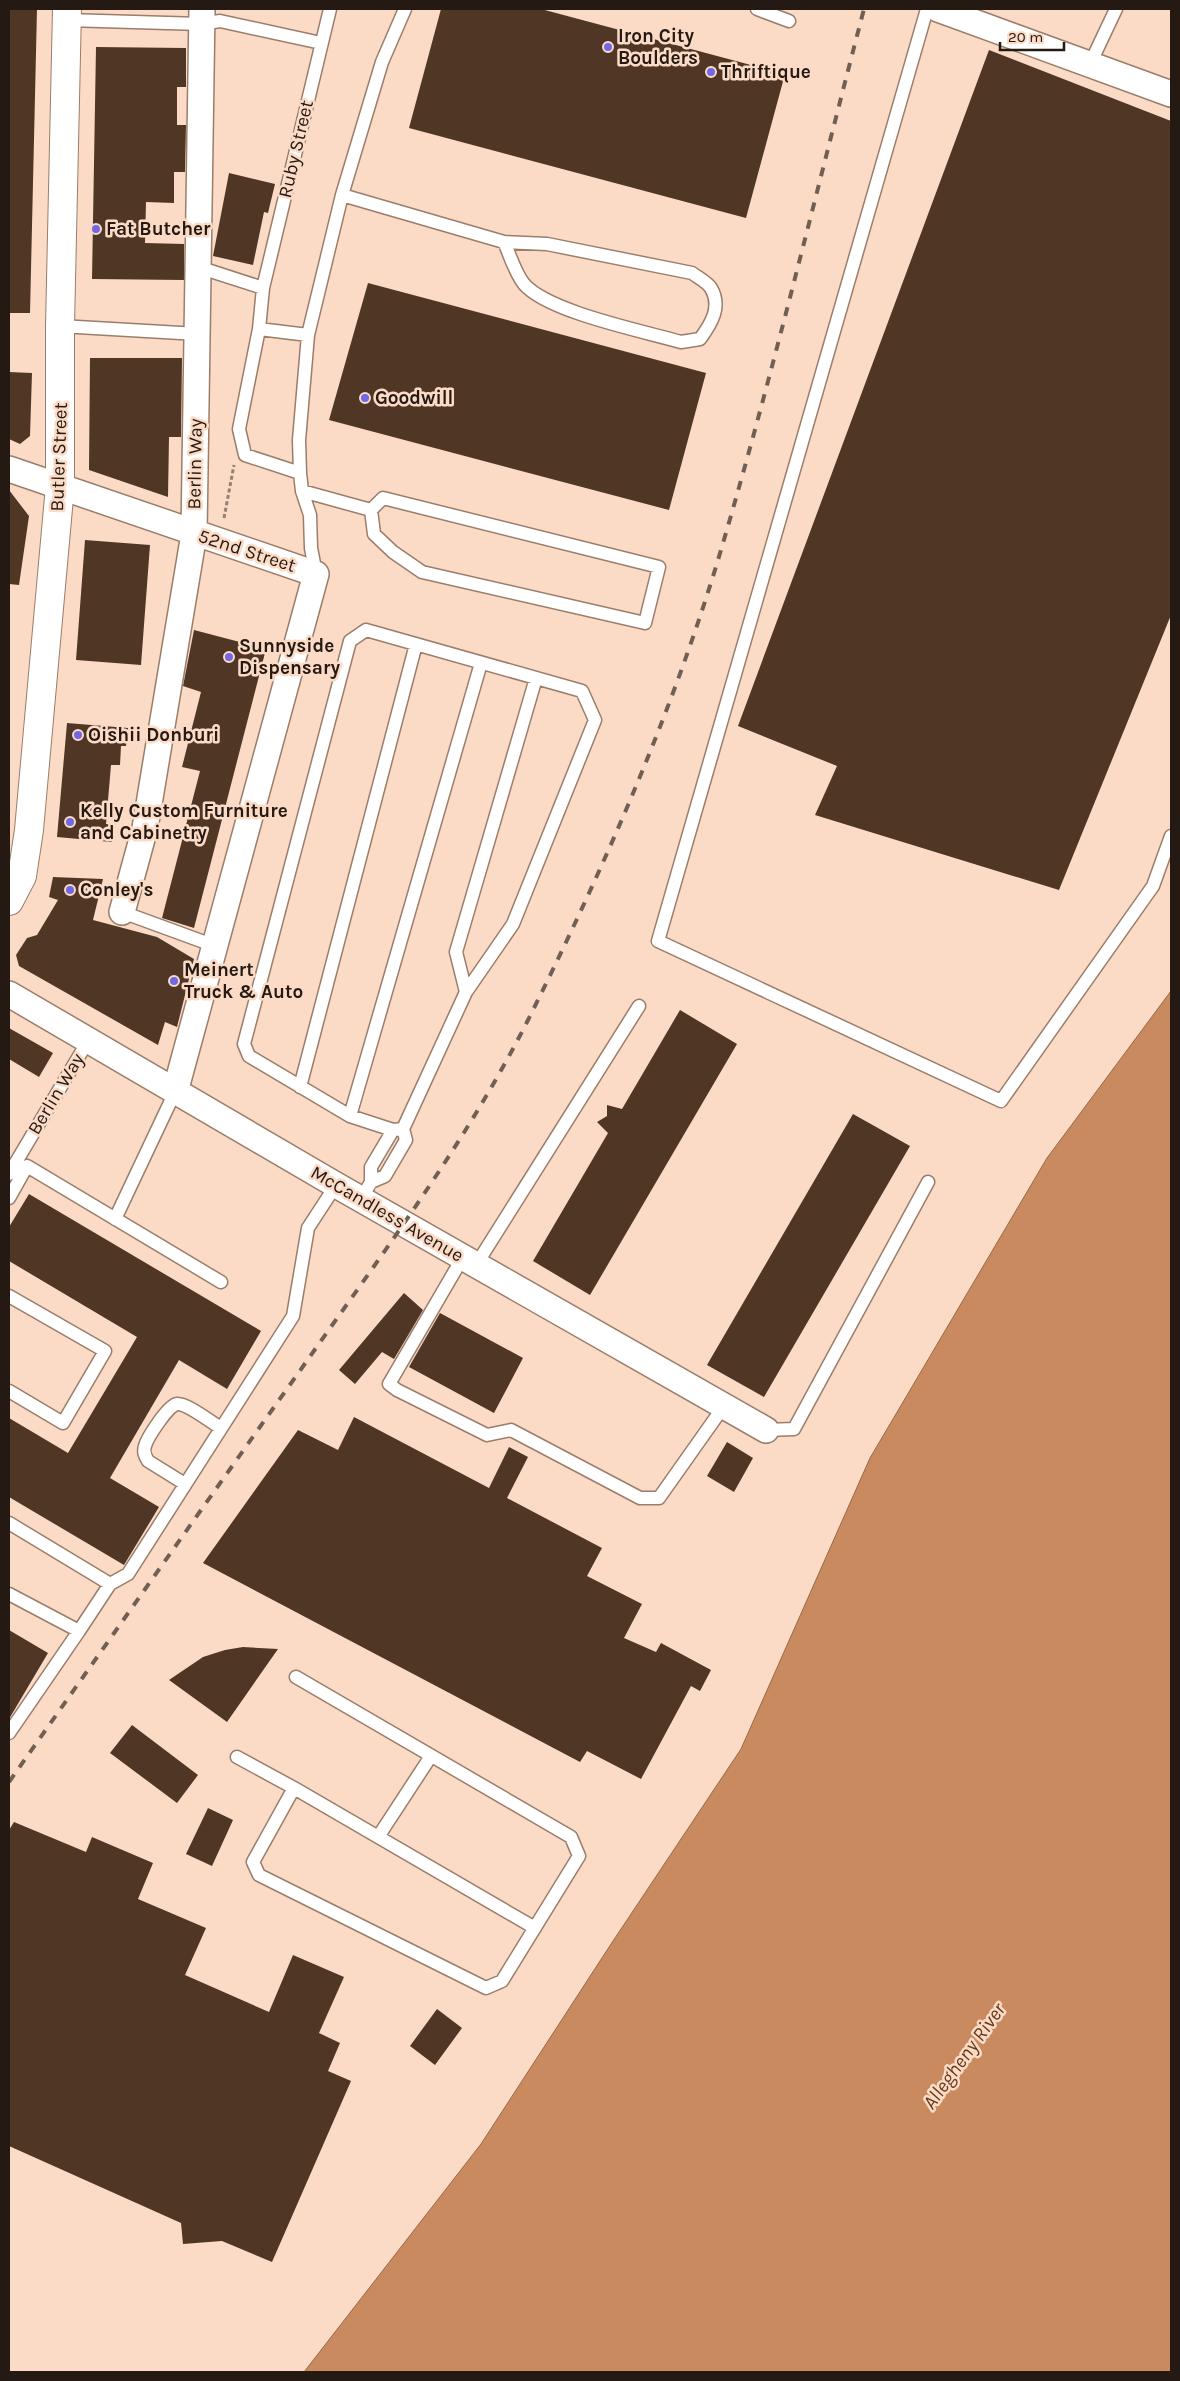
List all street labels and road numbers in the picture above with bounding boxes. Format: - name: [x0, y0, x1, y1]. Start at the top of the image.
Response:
- street label: Ruby Street: [274, 98, 318, 200]
- street label: Butler Street: [46, 402, 72, 512]
- street label: Berlin Way: [183, 418, 207, 510]
- street label: 52nd Street: [196, 525, 298, 577]
- street label: Berlin Way: [23, 1049, 89, 1139]
- street label: McCandless Avenue: [307, 1161, 467, 1267]

